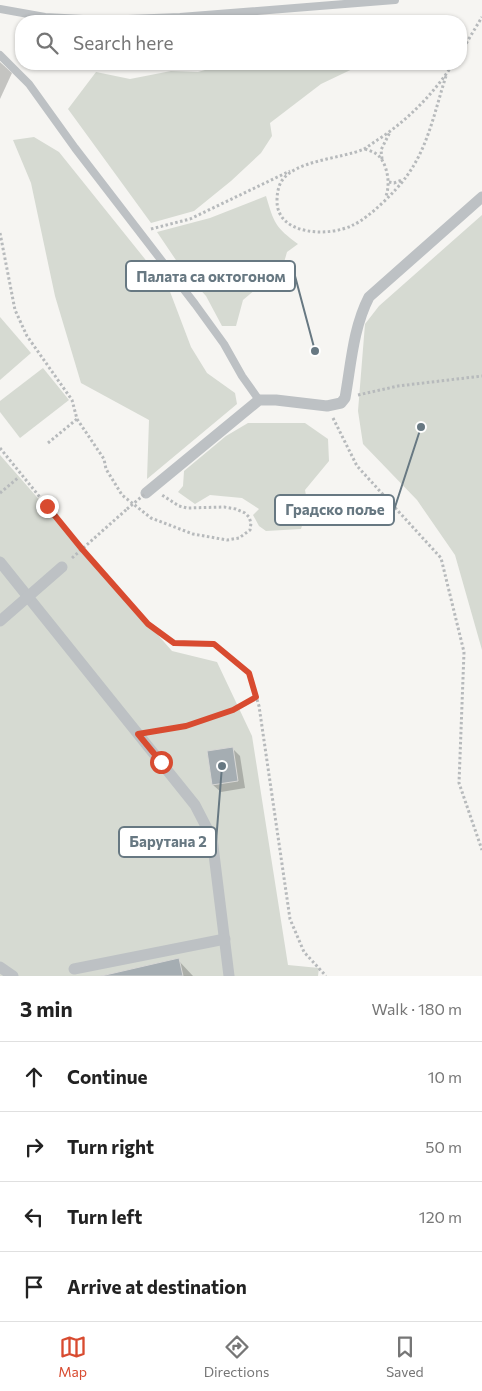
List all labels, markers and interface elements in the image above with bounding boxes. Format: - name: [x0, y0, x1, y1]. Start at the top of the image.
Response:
- search box: [15, 15, 467, 70]
- icon: search: [33, 29, 61, 57]
- text: Search here: [73, 31, 173, 54]
- callout: Палата са октогоном: [126, 261, 295, 291]
- text: Палата са октогоном: [136, 267, 286, 285]
- route end: [36, 495, 59, 518]
- callout: Градско поље: [275, 495, 394, 525]
- text: Градско поље: [285, 500, 385, 518]
- route start: [150, 751, 173, 774]
- callout: Барутана 2: [119, 827, 216, 857]
- text: Барутана 2: [129, 832, 207, 850]
- text: 3 min: [20, 996, 73, 1021]
- text: Walk · 180 m: [372, 999, 462, 1018]
- icon: ahead: [20, 1063, 48, 1091]
- text: Continue: [67, 1065, 147, 1088]
- text: 10 m: [428, 1067, 462, 1086]
- icon: right: [20, 1133, 48, 1161]
- text: Turn right: [67, 1135, 154, 1158]
- text: 50 m: [425, 1137, 462, 1156]
- icon: left: [20, 1203, 48, 1231]
- text: Turn left: [67, 1205, 142, 1228]
- text: 120 m: [419, 1207, 462, 1226]
- icon: arrive: [20, 1273, 48, 1301]
- text: Arrive at destination: [67, 1275, 247, 1298]
- tab: Map: [58, 1333, 87, 1380]
- tab: Directions: [204, 1333, 269, 1380]
- tab: Saved: [386, 1333, 424, 1380]

